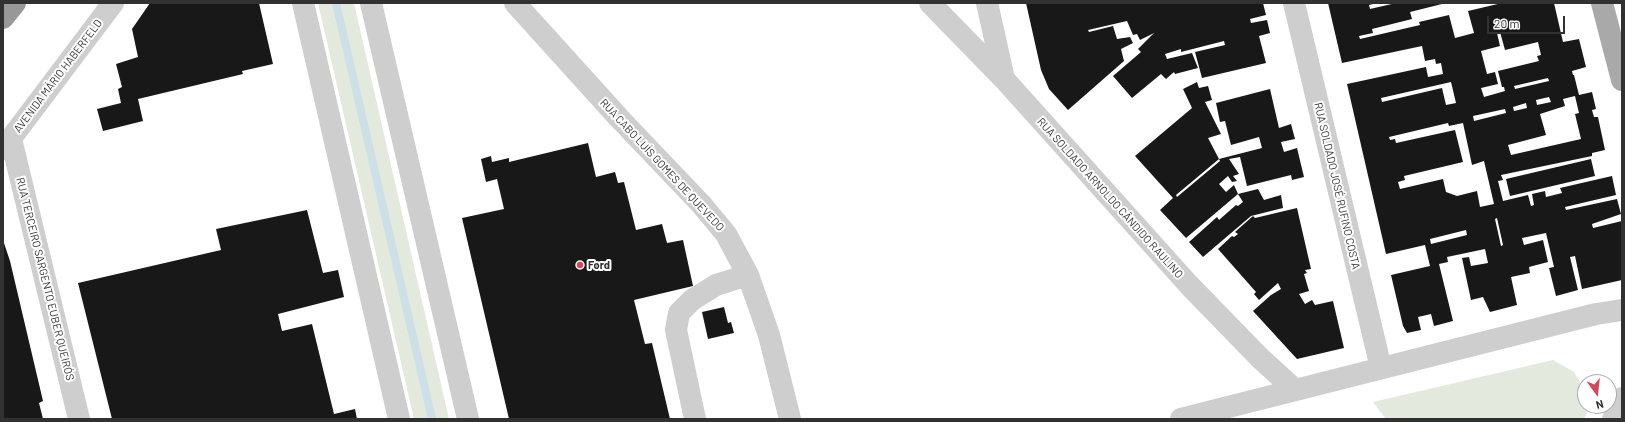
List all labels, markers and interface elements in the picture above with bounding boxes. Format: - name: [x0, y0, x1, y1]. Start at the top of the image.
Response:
- scale bar: [1489, 8, 1567, 34]
- text: 20 m: [1494, 16, 1520, 30]
- street label: AVENIDA MÁRIO HABERFELD: [11, 17, 105, 135]
- street label: RUA CABO LUÍS GOMES DE QUEVEDO: [597, 96, 727, 234]
- street label: RUA SOLDADO JOSÉ RUFINO COSTA: [1311, 101, 1363, 271]
- street label: RUA SOLDADO ARNOLDO CÂNDIDO RAULINO: [1034, 115, 1186, 281]
- street label: RUA TERCEIRO SARGENTO EUBER QUEIRÓS: [13, 176, 77, 382]
- place label: Ford: [588, 258, 610, 272]
- marker: Ford: [575, 260, 585, 270]
- north arrow: [1577, 374, 1617, 414]
- text: N: [1595, 398, 1605, 412]

